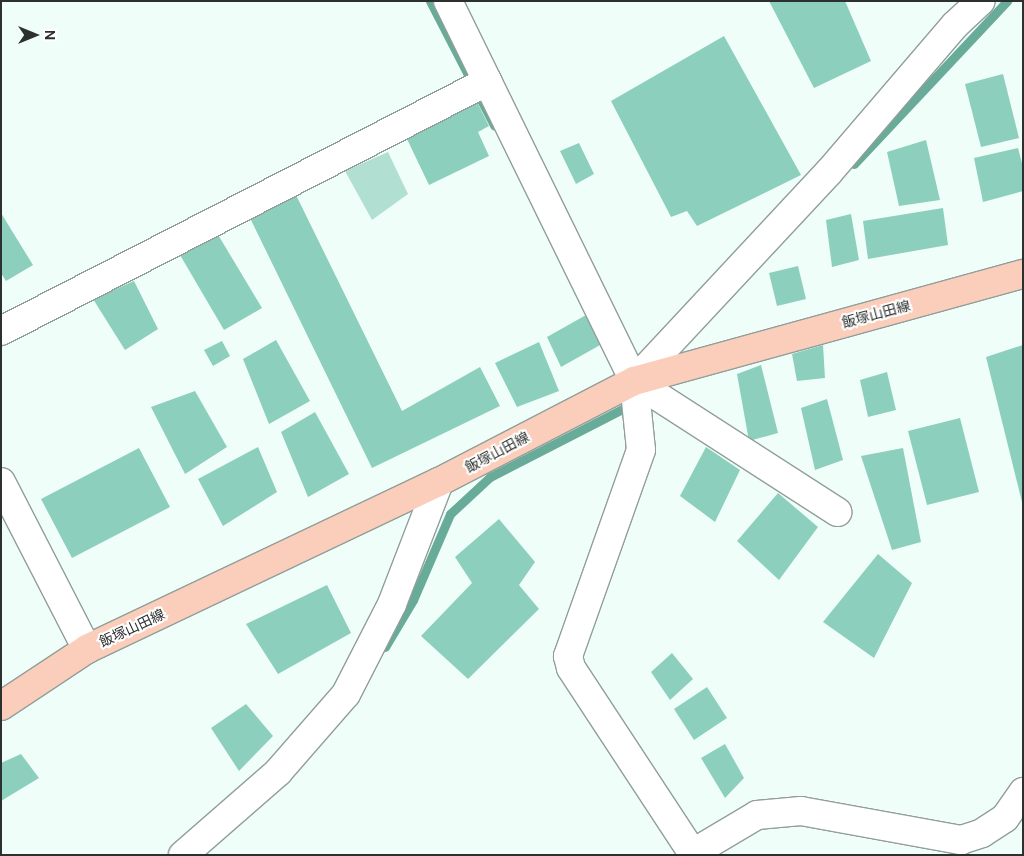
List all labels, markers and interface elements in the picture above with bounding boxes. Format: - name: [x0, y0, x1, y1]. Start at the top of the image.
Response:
- north arrow: [10, 10, 60, 60]
- text: N: [41, 30, 59, 40]
- street label: 飯塚山田線: [840, 297, 912, 331]
- street label: 飯塚山田線: [462, 428, 532, 476]
- street label: 飯塚山田線: [97, 606, 167, 650]

